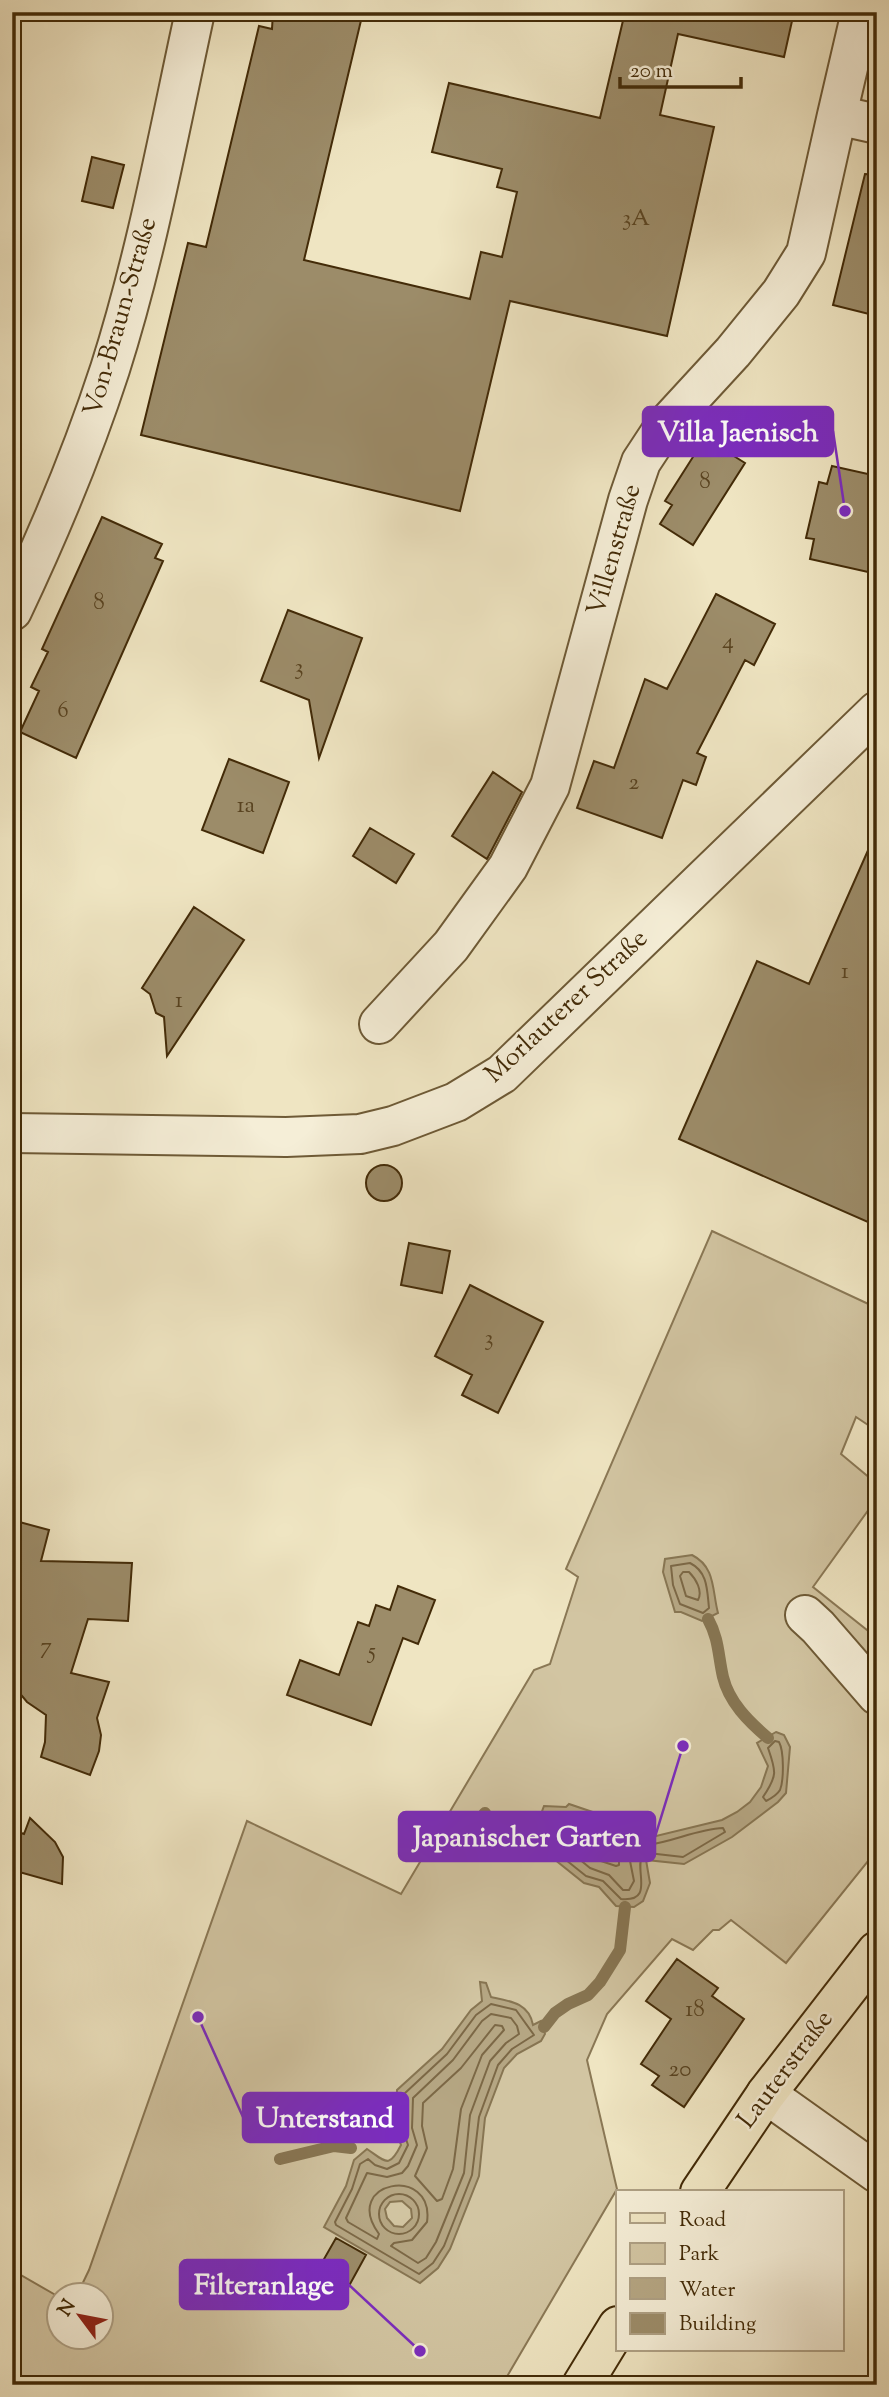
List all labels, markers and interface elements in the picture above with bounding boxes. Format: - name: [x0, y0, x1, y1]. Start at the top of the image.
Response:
- scale bar: [620, 46, 740, 90]
- text: 20 m: [630, 57, 673, 87]
- house number: 3A: [622, 203, 650, 236]
- street label: Von-Braun-Straße: [75, 213, 167, 421]
- callout: Villa Jaenisch: [643, 407, 833, 456]
- text: Villa Jaenisch: [657, 414, 819, 454]
- house number: 8: [699, 466, 711, 499]
- street label: Villenstraße: [579, 480, 651, 620]
- house number: 8: [93, 587, 105, 620]
- house number: 4: [722, 626, 734, 659]
- house number: 3: [294, 652, 304, 685]
- house number: 6: [57, 695, 69, 728]
- house number: 2: [629, 767, 640, 800]
- house number: 1a: [237, 790, 256, 823]
- street label: Morlauterer Straße: [477, 921, 657, 1093]
- house number: 1: [841, 956, 849, 989]
- house number: 1: [175, 985, 183, 1018]
- house number: 3: [484, 1323, 494, 1356]
- house number: 7: [40, 1631, 52, 1664]
- house number: 5: [366, 1636, 376, 1669]
- callout: Japanischer Garten: [399, 1812, 655, 1861]
- text: Japanischer Garten: [411, 1819, 641, 1859]
- house number: 18: [685, 1994, 705, 2027]
- street label: Lauterstraße: [729, 2003, 843, 2137]
- house number: 20: [669, 2054, 691, 2087]
- callout: Unterstand: [243, 2093, 408, 2142]
- text: Unterstand: [256, 2100, 394, 2140]
- legend: [616, 2190, 844, 2352]
- text: Road: [679, 2206, 726, 2236]
- text: Park: [679, 2240, 720, 2270]
- callout: Filteranlage: [180, 2260, 348, 2309]
- text: Filteranlage: [194, 2267, 334, 2307]
- text: Water: [679, 2276, 736, 2306]
- north arrow: [46, 2282, 116, 2352]
- text: N: [52, 2295, 83, 2322]
- text: Building: [679, 2310, 756, 2340]

